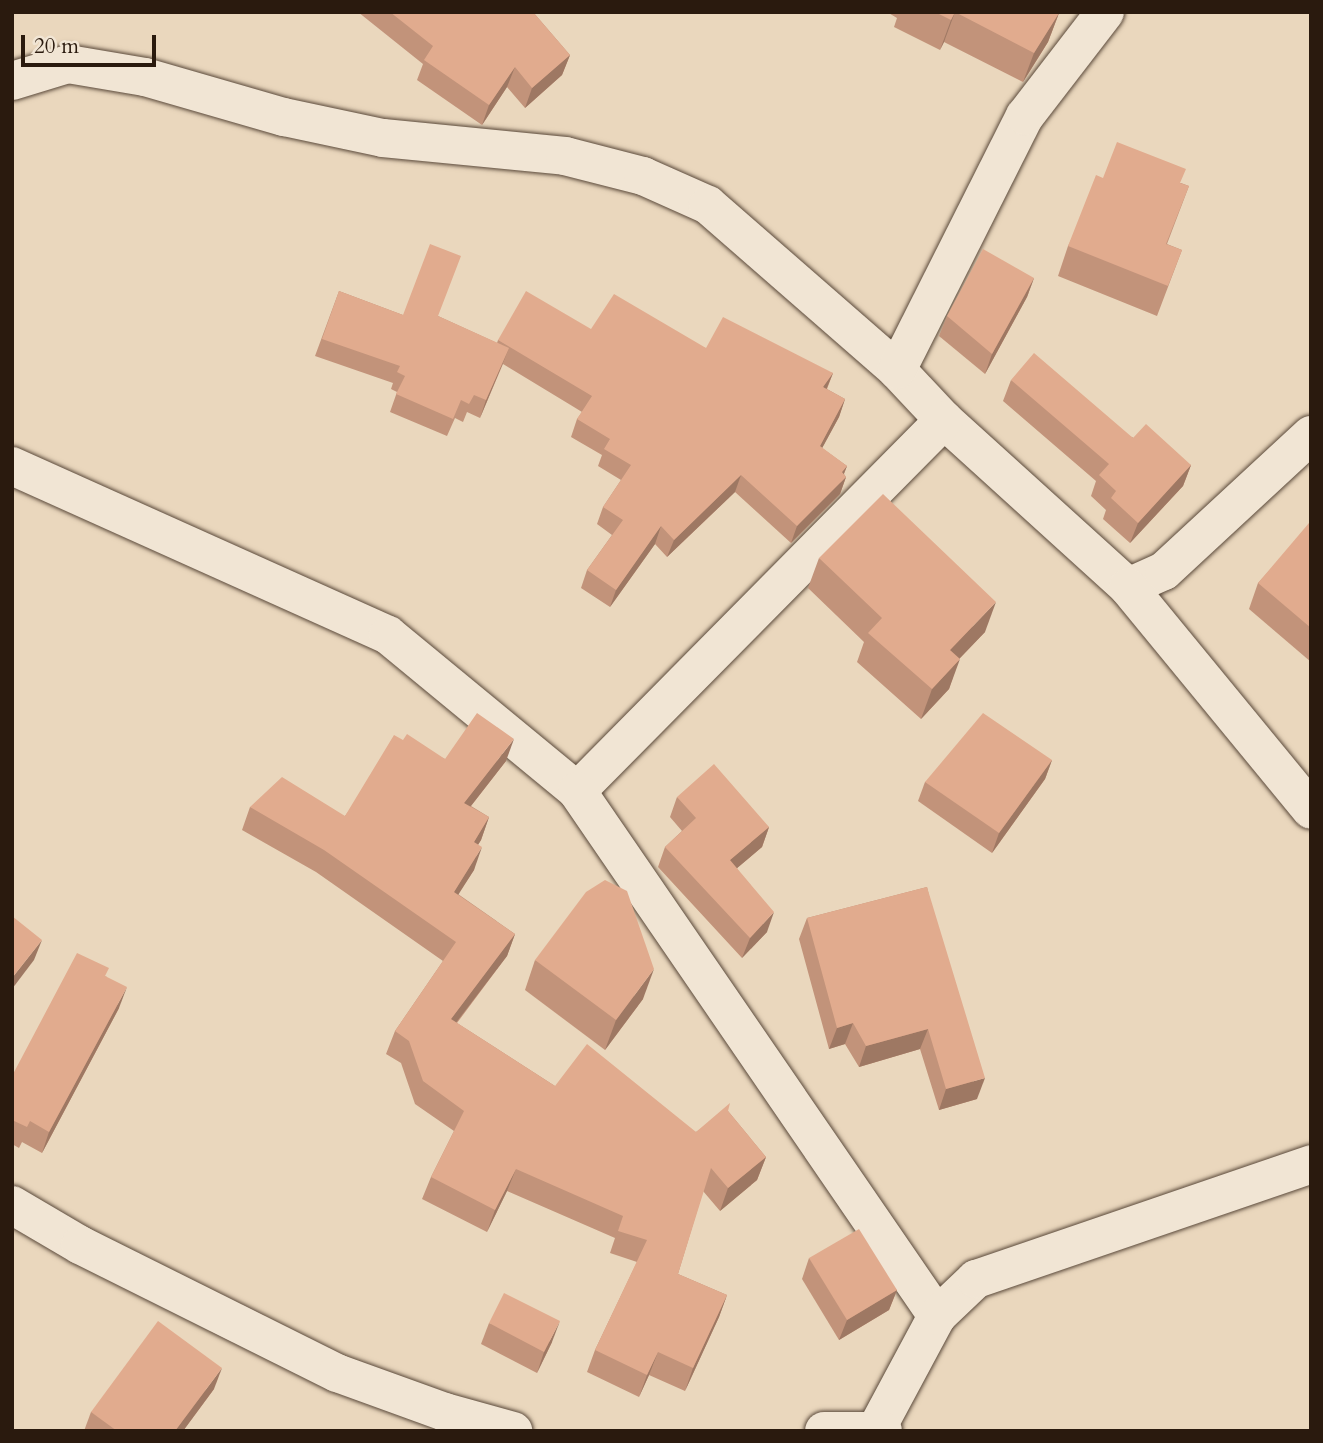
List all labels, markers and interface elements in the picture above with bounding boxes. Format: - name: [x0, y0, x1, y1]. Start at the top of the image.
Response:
- scale bar: [24, 21, 159, 65]
- text: 20 m: [34, 32, 79, 61]

